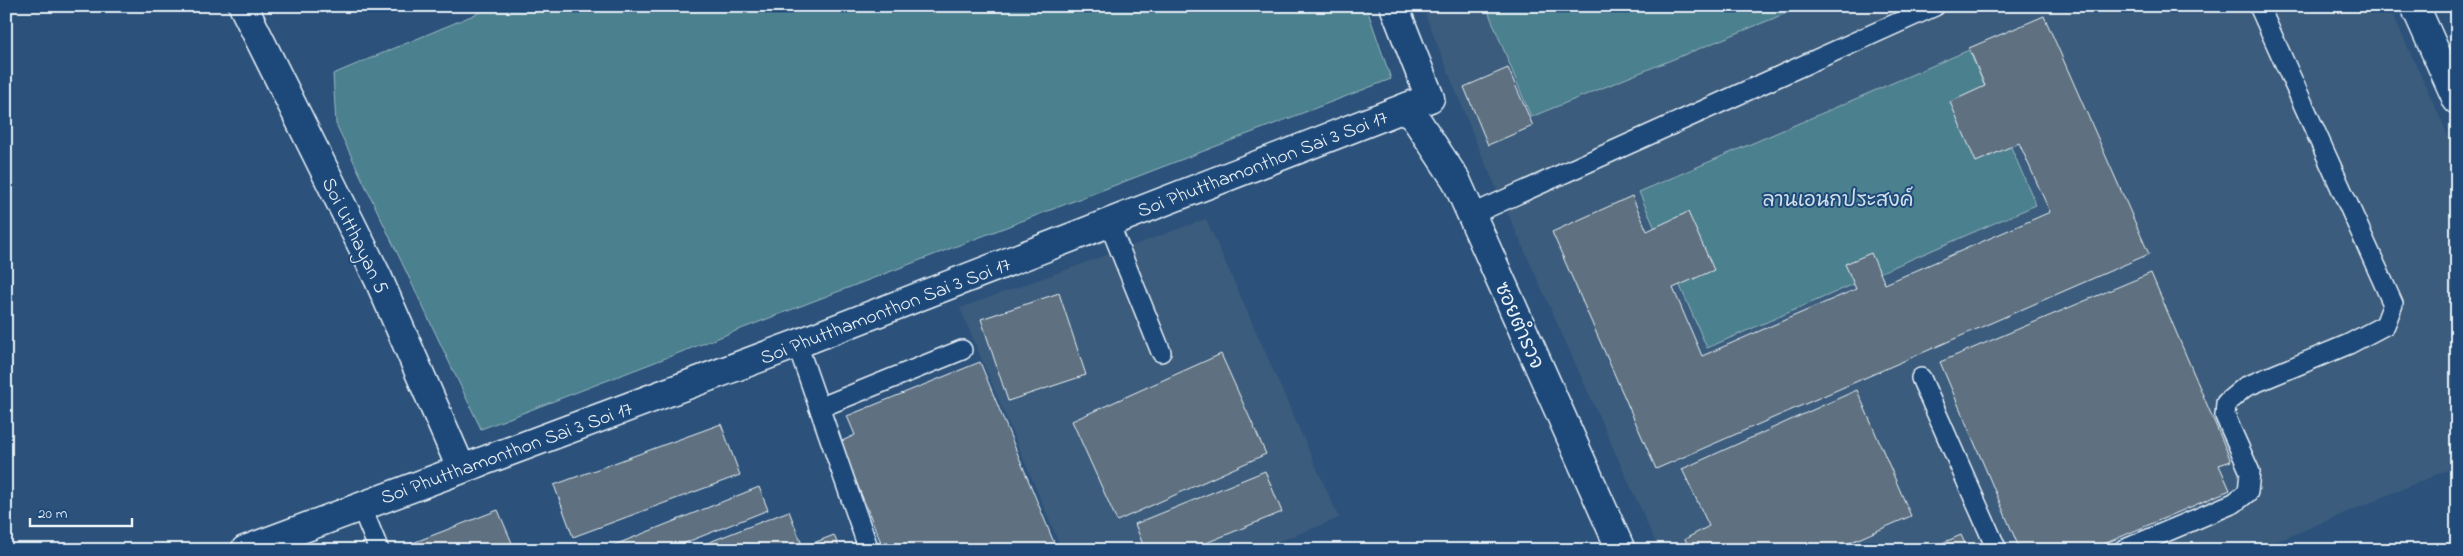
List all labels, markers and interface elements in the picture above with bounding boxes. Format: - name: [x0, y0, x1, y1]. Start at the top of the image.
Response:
- street label: Soi Phutthamonthon Sai 3 Soi 17: [1134, 104, 1392, 227]
- street label: Soi Utthayan 5: [313, 173, 395, 299]
- park label: ลานเอนกประสงค์: [1763, 186, 1914, 216]
- street label: Soi Phutthamonthon Sai 3 Soi 17: [757, 251, 1015, 374]
- street label: ซอยตำรวจ: [1486, 278, 1551, 374]
- street label: Soi Phutthamonthon Sai 3 Soi 17: [377, 395, 637, 513]
- scale bar: [30, 496, 132, 528]
- text: 20 m: [38, 503, 68, 525]

